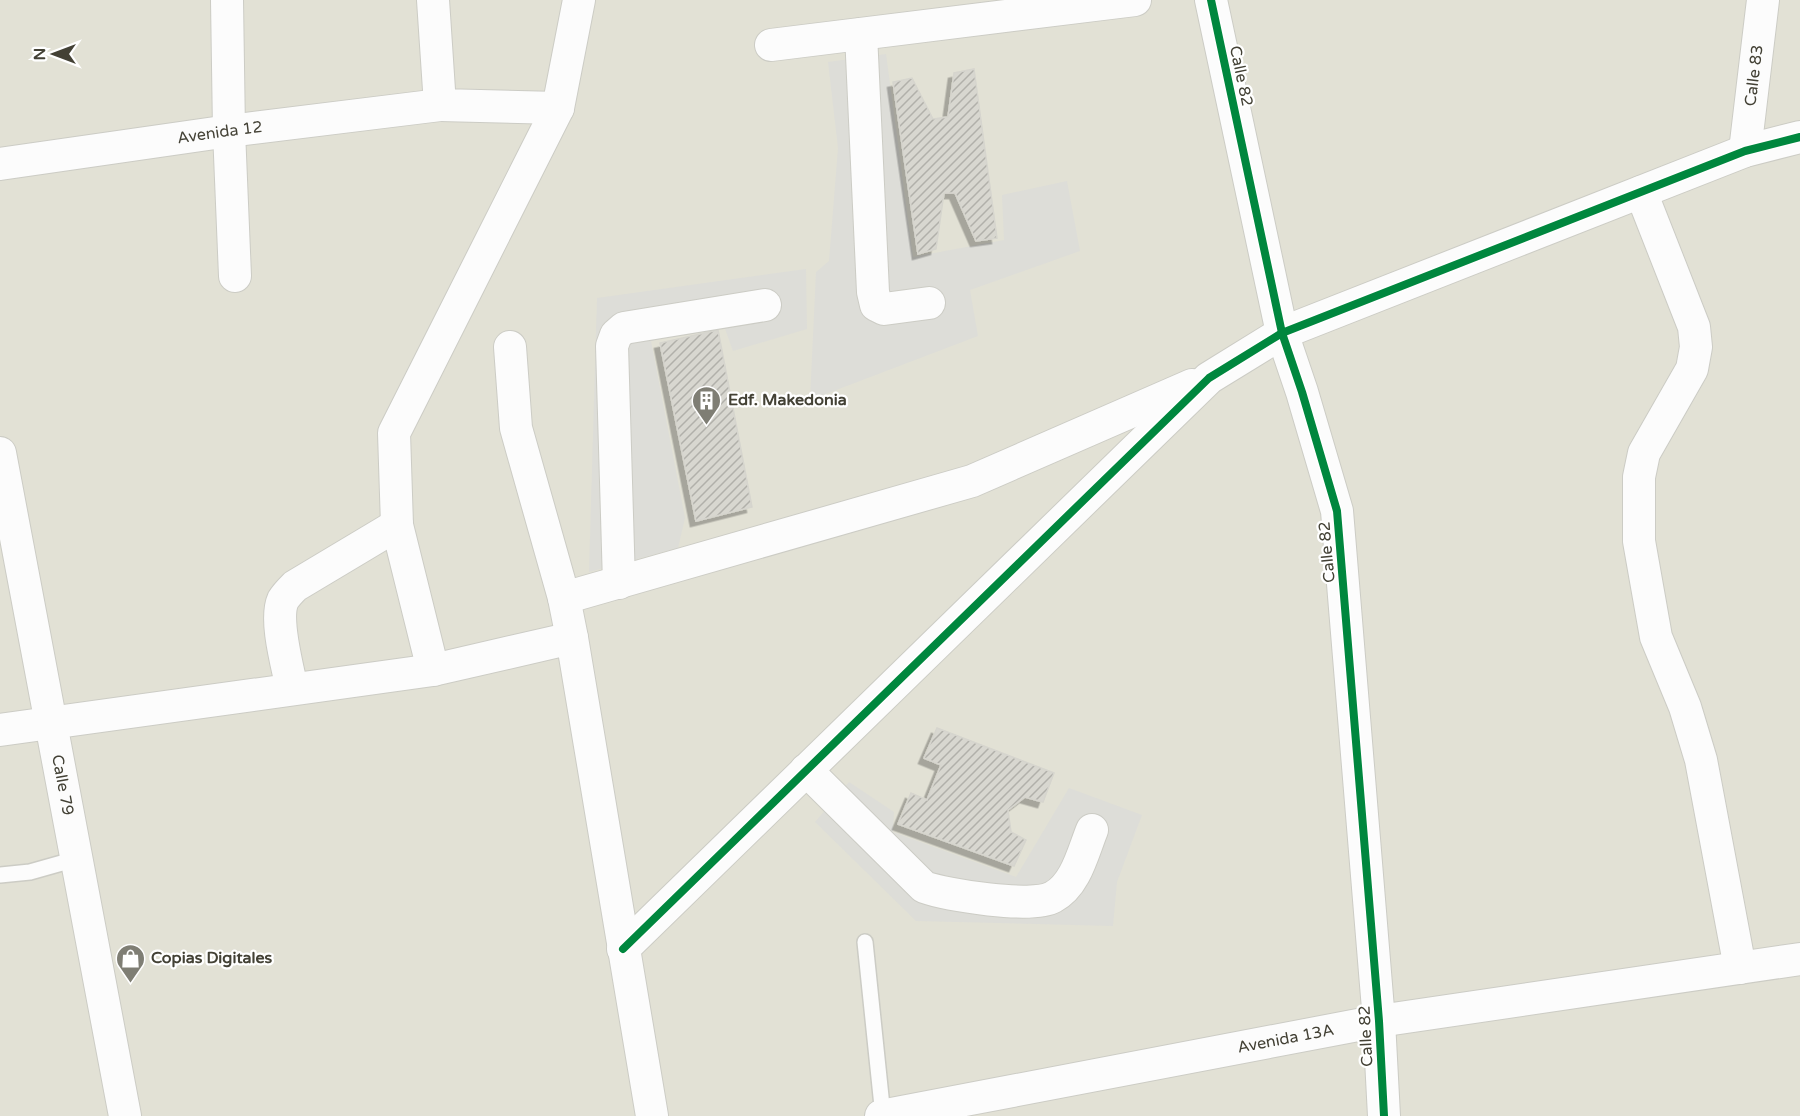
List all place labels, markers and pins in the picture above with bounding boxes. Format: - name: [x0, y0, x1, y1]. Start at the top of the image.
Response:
- building icon: Edf. Makedonia: [691, 384, 723, 426]
- place label: Edf. Makedonia: [728, 390, 847, 410]
- shop icon: Copias Digitales: [114, 942, 146, 984]
- place label: Copias Digitales: [151, 948, 273, 968]

